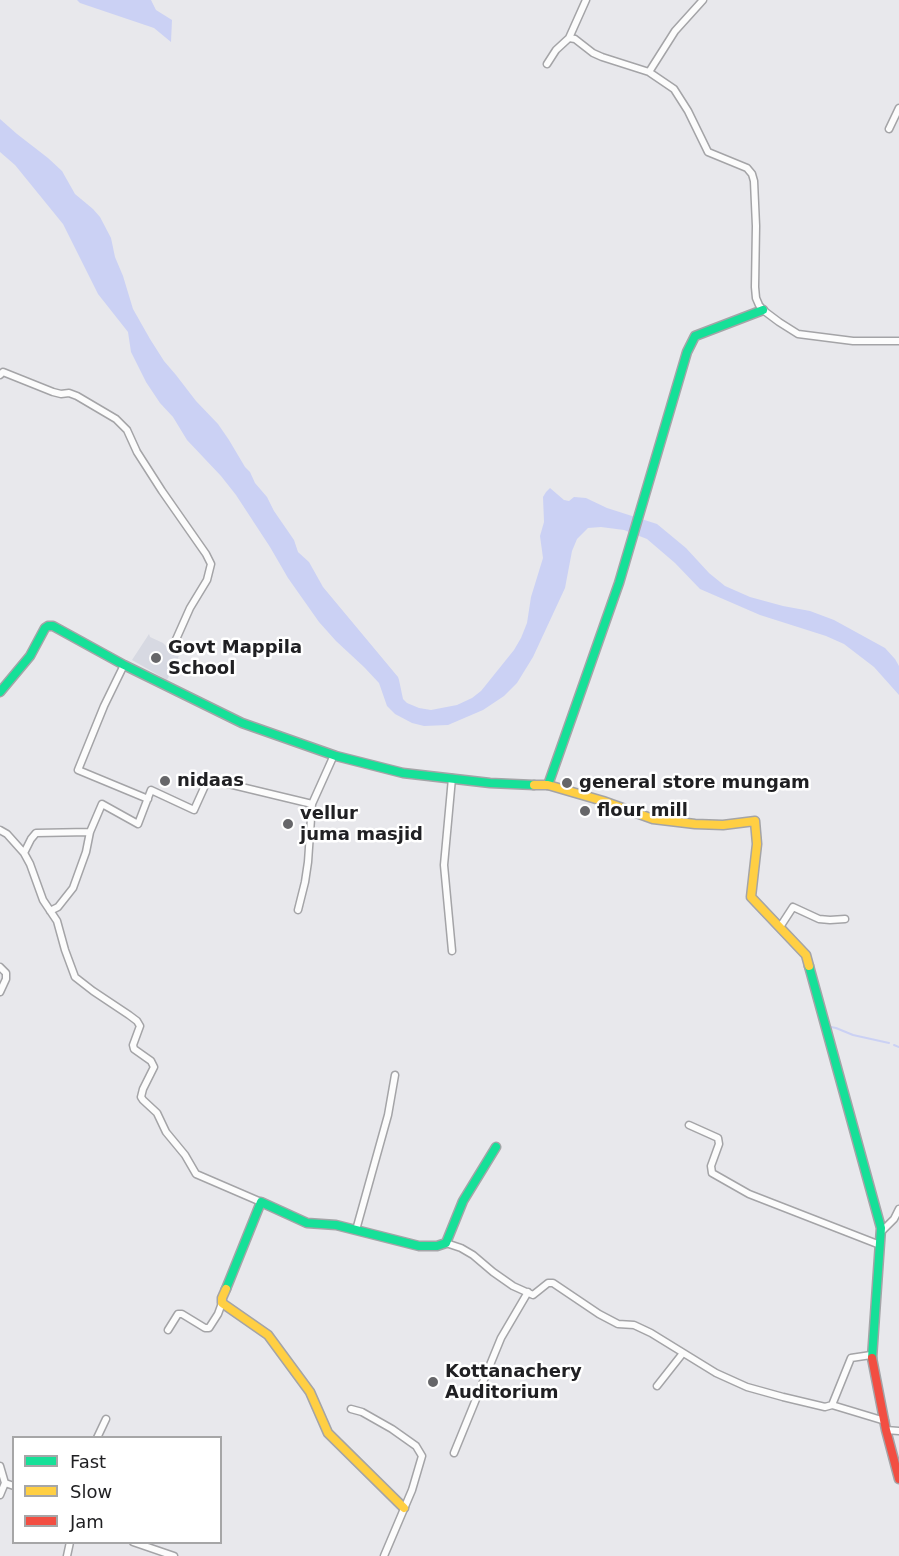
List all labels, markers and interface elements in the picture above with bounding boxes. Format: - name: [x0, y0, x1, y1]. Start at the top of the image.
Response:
- place label: Govt Mappila School: [168, 637, 302, 680]
- marker: Govt Mappila School: [149, 651, 163, 665]
- place label: nidaas: [177, 770, 244, 792]
- place label: general store mungam: [579, 772, 810, 794]
- marker: nidaas: [158, 774, 172, 788]
- marker: general store mungam: [560, 776, 574, 790]
- place label: flour mill: [597, 800, 688, 822]
- place label: vellur juma masjid: [300, 803, 423, 846]
- marker: flour mill: [578, 804, 592, 818]
- marker: vellur juma masjid: [281, 817, 295, 831]
- place label: Kottanachery Auditorium: [445, 1361, 582, 1404]
- marker: Kottanachery Auditorium: [426, 1375, 440, 1389]
- legend: [12, 1436, 222, 1544]
- text: Fast: [70, 1451, 106, 1472]
- text: Slow: [70, 1481, 112, 1502]
- text: Jam: [70, 1511, 104, 1532]

